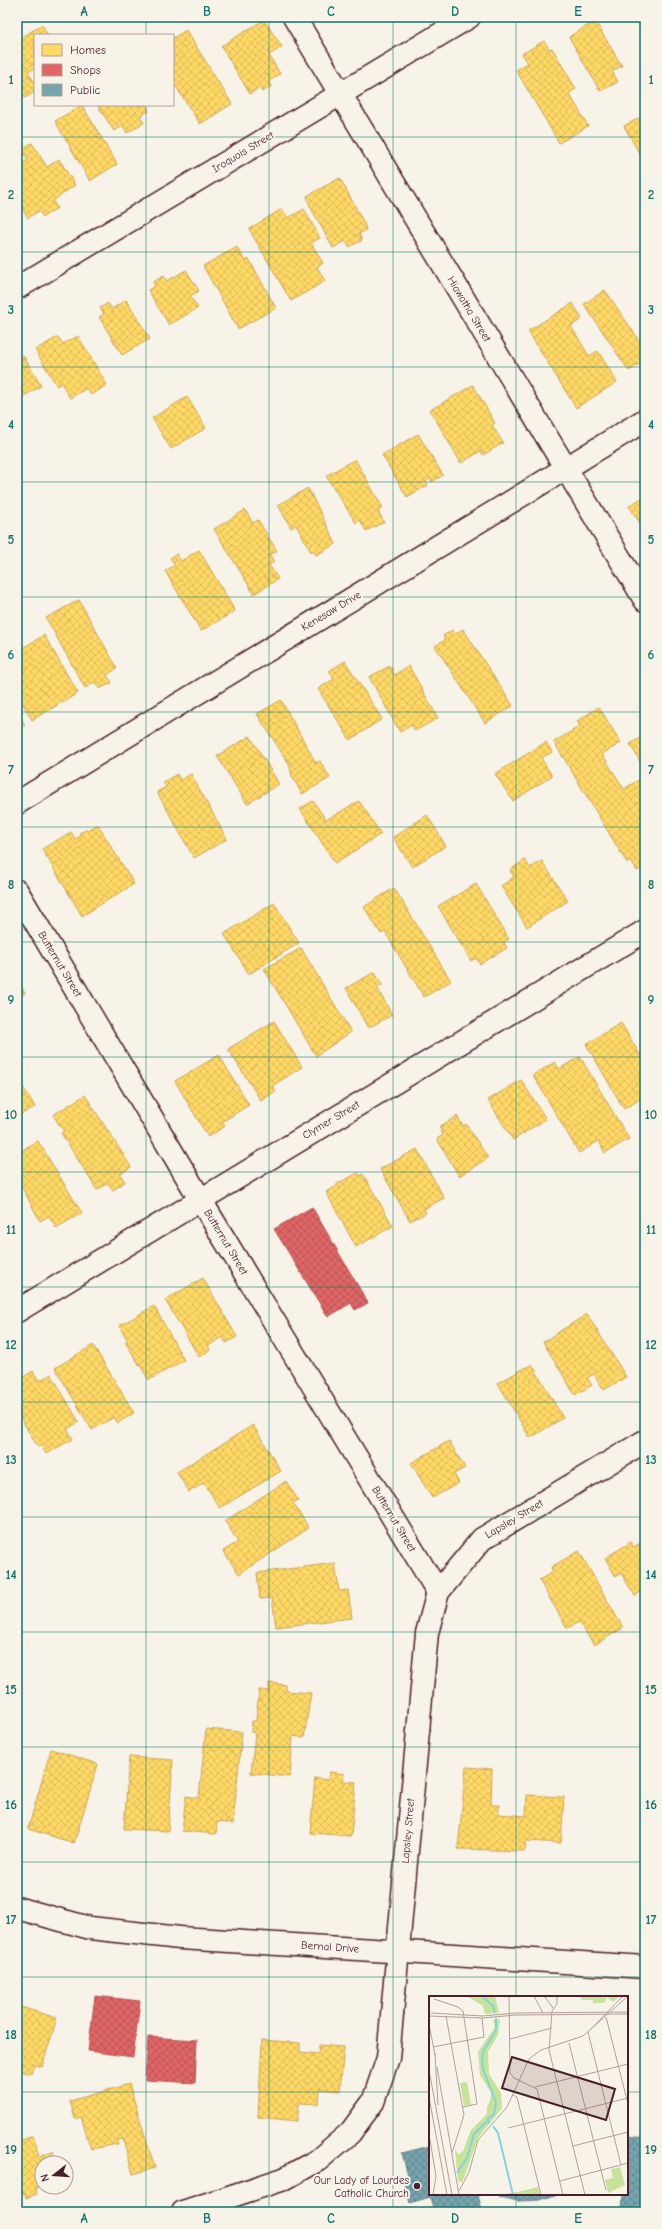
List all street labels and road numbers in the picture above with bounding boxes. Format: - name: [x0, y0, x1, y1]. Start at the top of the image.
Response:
- street label: Iroquois Street: [210, 128, 277, 176]
- street label: Hiawatha Street: [444, 274, 494, 345]
- street label: Kenesaw Drive: [299, 588, 364, 634]
- street label: Butternut Street: [35, 929, 85, 1000]
- street label: Clymer Street: [300, 1097, 363, 1142]
- street label: Butternut Street: [201, 1207, 251, 1278]
- street label: Butternut Street: [369, 1484, 419, 1555]
- street label: Lapsley Street: [483, 1496, 546, 1541]
- street label: Lapsley Street: [399, 1797, 417, 1864]
- street label: Bernal Drive: [301, 1938, 360, 1956]

